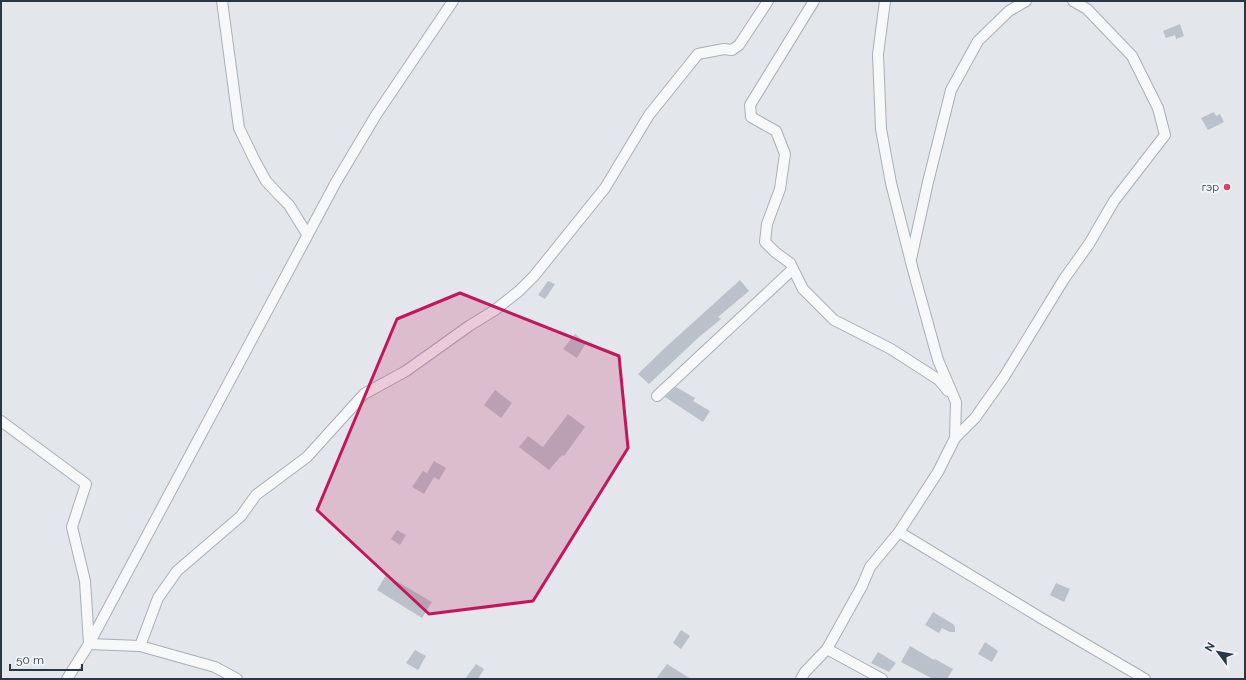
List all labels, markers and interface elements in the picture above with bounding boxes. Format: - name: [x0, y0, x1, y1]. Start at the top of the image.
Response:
- place label: гэр: [1202, 181, 1219, 194]
- marker: гэр: [1222, 182, 1232, 192]
- north arrow: [1198, 632, 1238, 672]
- text: N: [1202, 640, 1218, 654]
- scale bar: [10, 646, 82, 672]
- text: 50 m: [16, 653, 44, 667]

